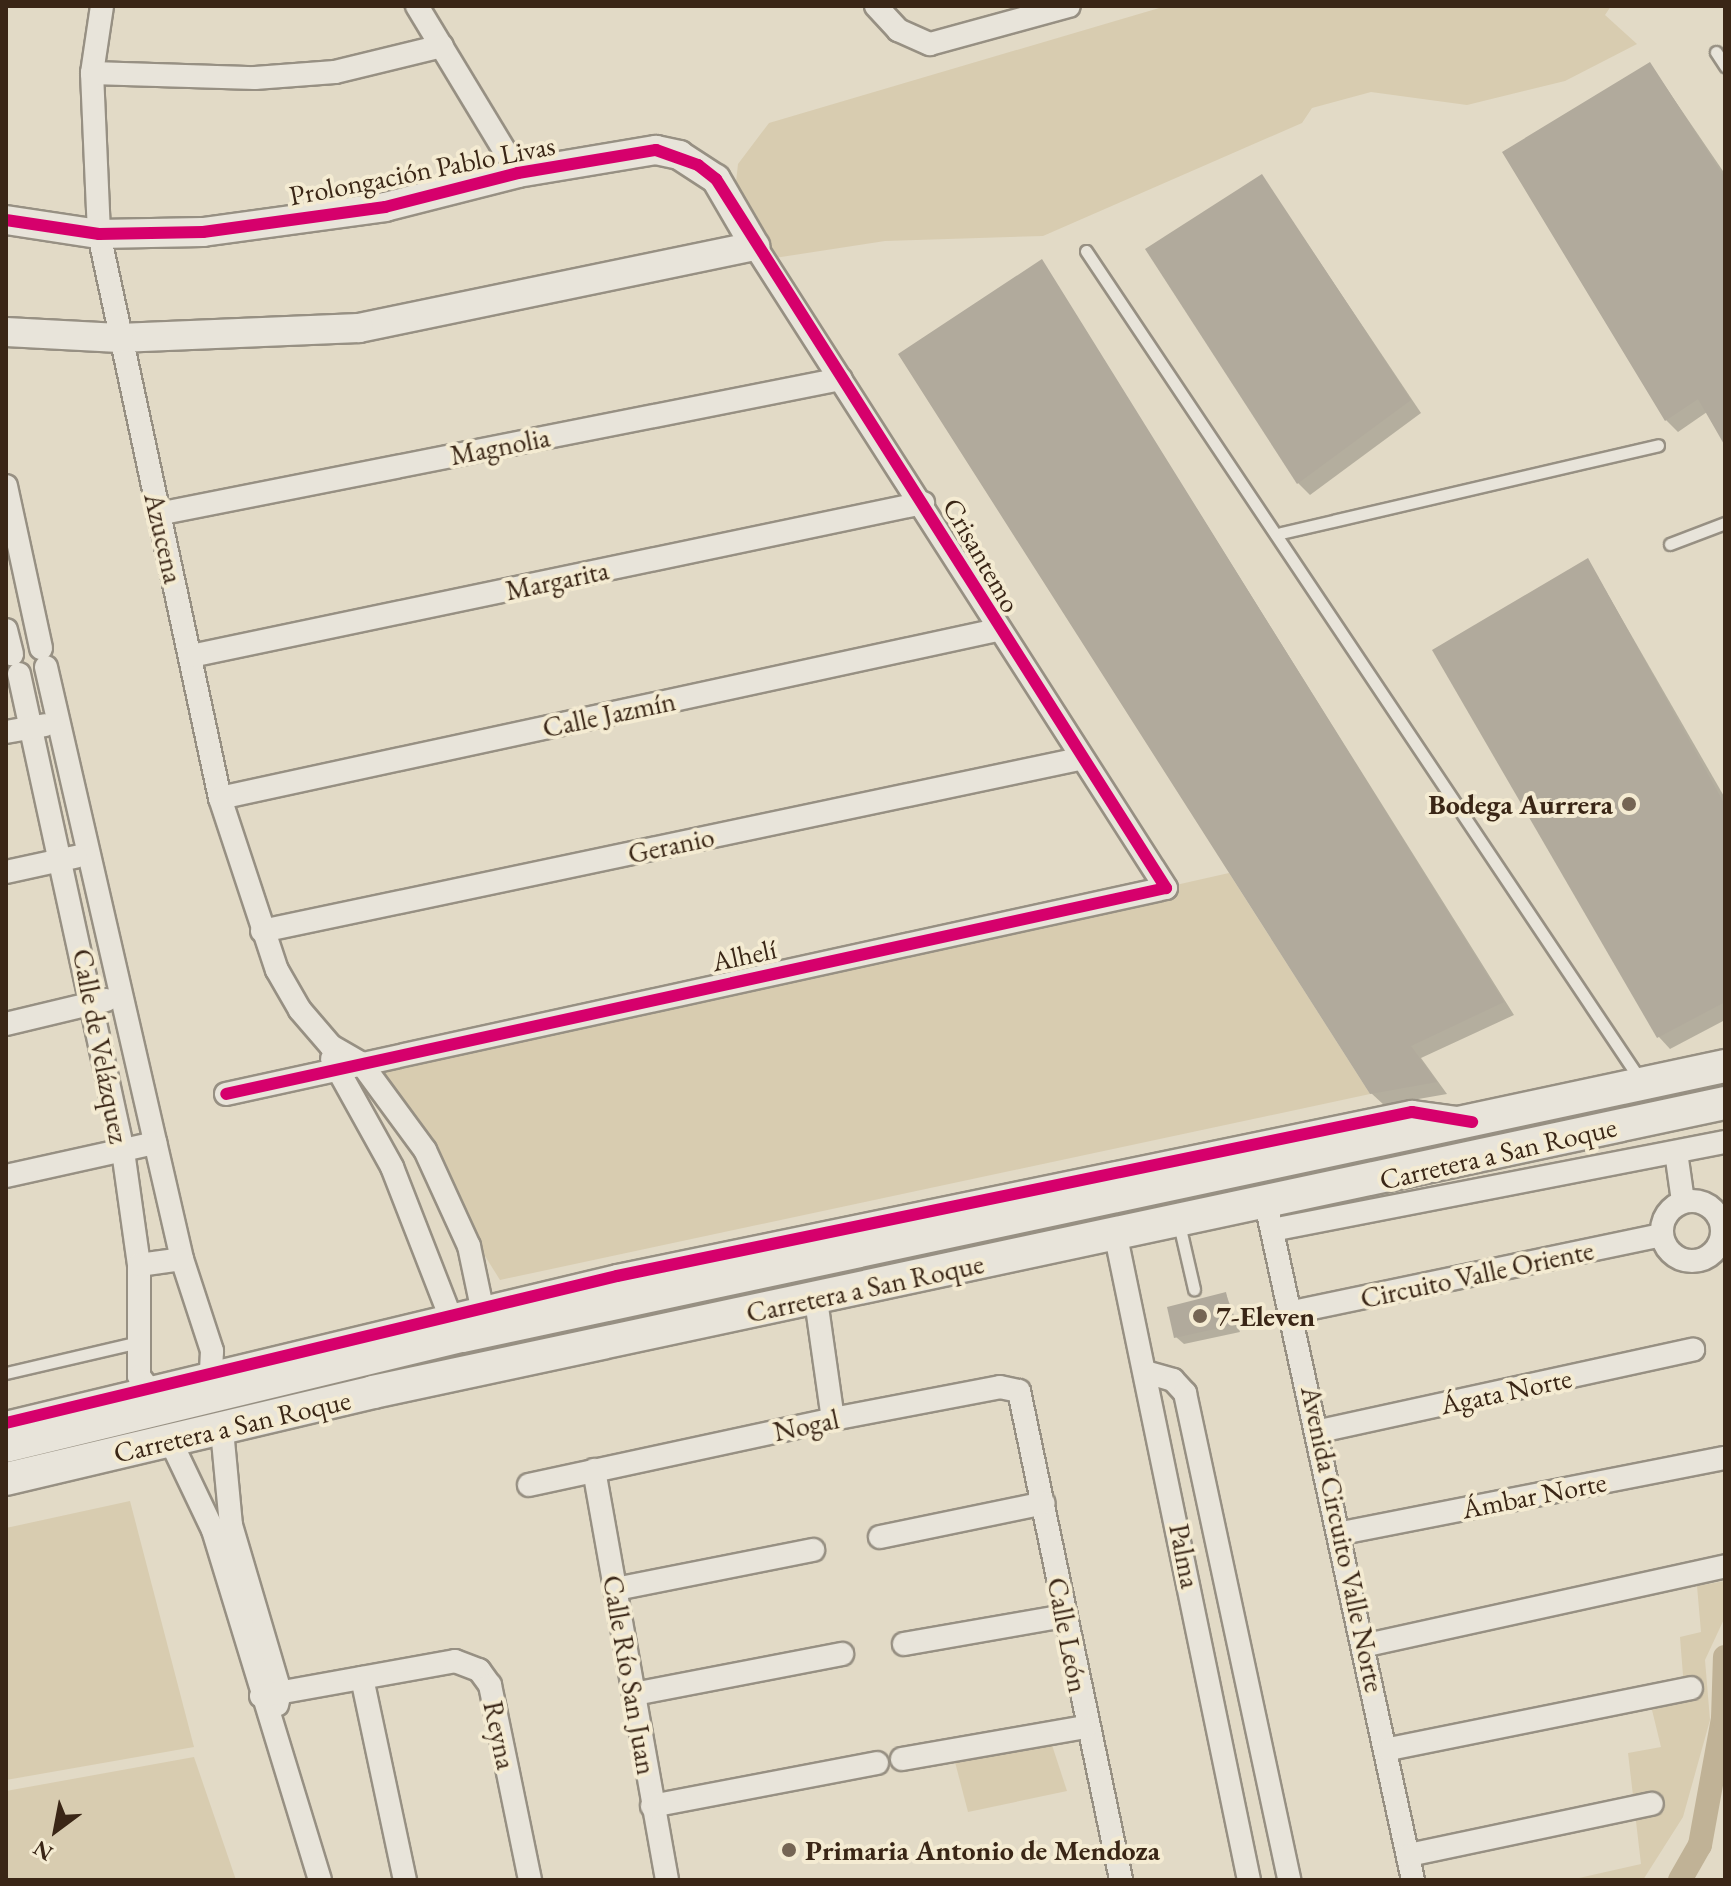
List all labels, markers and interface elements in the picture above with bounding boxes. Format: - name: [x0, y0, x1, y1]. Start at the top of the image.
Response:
- street label: Prolongación Pablo Livas: [286, 128, 558, 212]
- street label: Magnolia: [447, 420, 553, 472]
- street label: Azucena: [137, 489, 191, 587]
- street label: Crisantemo: [936, 492, 1028, 618]
- street label: Margarita: [502, 553, 612, 607]
- street label: Calle Jazmín: [539, 684, 679, 744]
- place label: Bodega Aurrera: [1428, 787, 1613, 821]
- marker: Bodega Aurrera: [1620, 795, 1638, 813]
- street label: Geranio: [625, 819, 717, 871]
- street label: Alhelí: [709, 932, 779, 978]
- street label: Calle de Velázquez: [66, 946, 136, 1146]
- street label: Carretera a San Roque: [1376, 1109, 1620, 1197]
- street label: Circuito Valle Oriente: [1357, 1233, 1597, 1315]
- street label: Carretera a San Roque: [743, 1246, 987, 1330]
- place label: 7-Eleven: [1216, 1299, 1315, 1333]
- marker: 7-Eleven: [1191, 1307, 1209, 1325]
- street label: Ágata Norte: [1437, 1361, 1575, 1421]
- street label: Carretera a San Roque: [110, 1382, 354, 1470]
- street label: Avenida Circuito Valle Norte: [1294, 1383, 1392, 1695]
- street label: Nogal: [770, 1402, 842, 1448]
- street label: Ámbar Norte: [1459, 1465, 1609, 1525]
- street label: Palma: [1162, 1521, 1208, 1591]
- street label: Calle Río San Juan: [596, 1573, 664, 1777]
- street label: Calle León: [1040, 1575, 1096, 1695]
- street label: Reyna: [476, 1698, 524, 1772]
- north arrow: [16, 1790, 96, 1870]
- place label: Primaria Antonio de Mendoza: [805, 1833, 1160, 1867]
- text: N: [28, 1834, 58, 1868]
- marker: Primaria Antonio de Mendoza: [780, 1841, 798, 1859]

